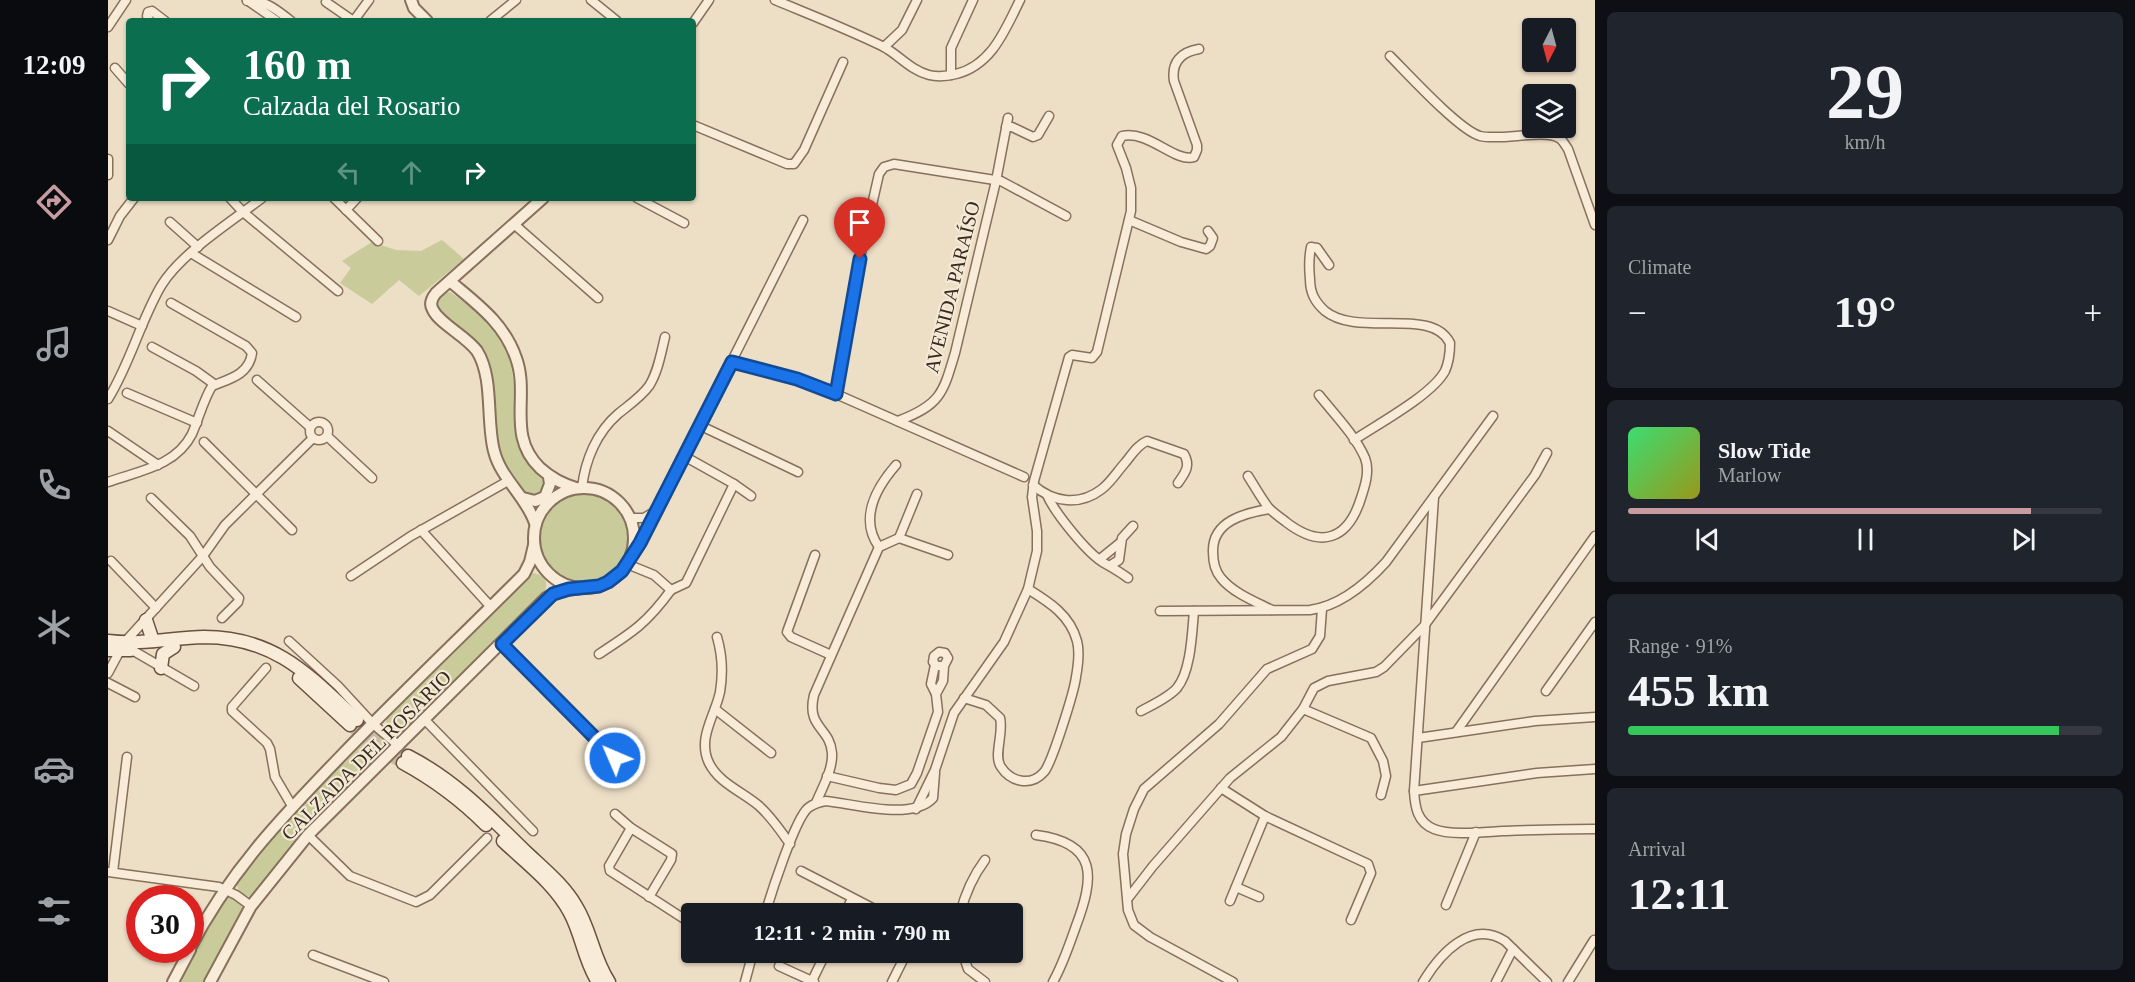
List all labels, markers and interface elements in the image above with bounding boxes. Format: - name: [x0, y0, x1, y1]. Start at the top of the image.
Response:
- north arrow: [1522, 18, 1576, 72]
- map controls: [1522, 18, 1576, 138]
- icon: right: [144, 42, 222, 120]
- text: 160 m: [243, 42, 352, 88]
- text: 29: [1826, 48, 1904, 135]
- text: 12:09: [23, 50, 86, 80]
- button: layers: [1522, 84, 1576, 138]
- text: Calzada del Rosario: [243, 91, 460, 121]
- text: km/h: [1844, 131, 1886, 153]
- icon: left: [332, 156, 365, 189]
- icon: ahead: [395, 156, 428, 189]
- icon: right: [458, 156, 491, 189]
- icon: directions: [33, 181, 75, 223]
- pin: [834, 197, 885, 259]
- street label: AVENIDA PARAÍSO: [920, 199, 984, 375]
- icon: arrive: [843, 206, 876, 239]
- text: Climate: [1628, 256, 1691, 278]
- text: 19°: [1834, 287, 1897, 337]
- text: −: [1628, 295, 1647, 331]
- text: +: [2083, 295, 2102, 331]
- icon: music: [33, 323, 75, 365]
- text: Slow Tide: [1718, 438, 1811, 463]
- icon: phone: [33, 464, 75, 506]
- text: Marlow: [1718, 464, 1781, 486]
- icon: previous: [1691, 523, 1724, 556]
- icon: pause: [1849, 523, 1882, 556]
- icon: next: [2007, 523, 2040, 556]
- icon: climate: [33, 606, 75, 648]
- text: Range · 91%: [1628, 635, 1732, 657]
- street label: CALZADA DEL ROSARIO: [277, 666, 455, 844]
- text: 455 km: [1628, 666, 1769, 716]
- position arrow: [583, 726, 647, 790]
- icon: car: [33, 748, 75, 790]
- text: Arrival: [1628, 838, 1686, 860]
- text: 12:11: [1628, 869, 1731, 919]
- speed limit sign: 30: [126, 885, 204, 963]
- icon: filters: [33, 890, 75, 932]
- text: 12:11 · 2 min · 790 m: [754, 920, 950, 945]

